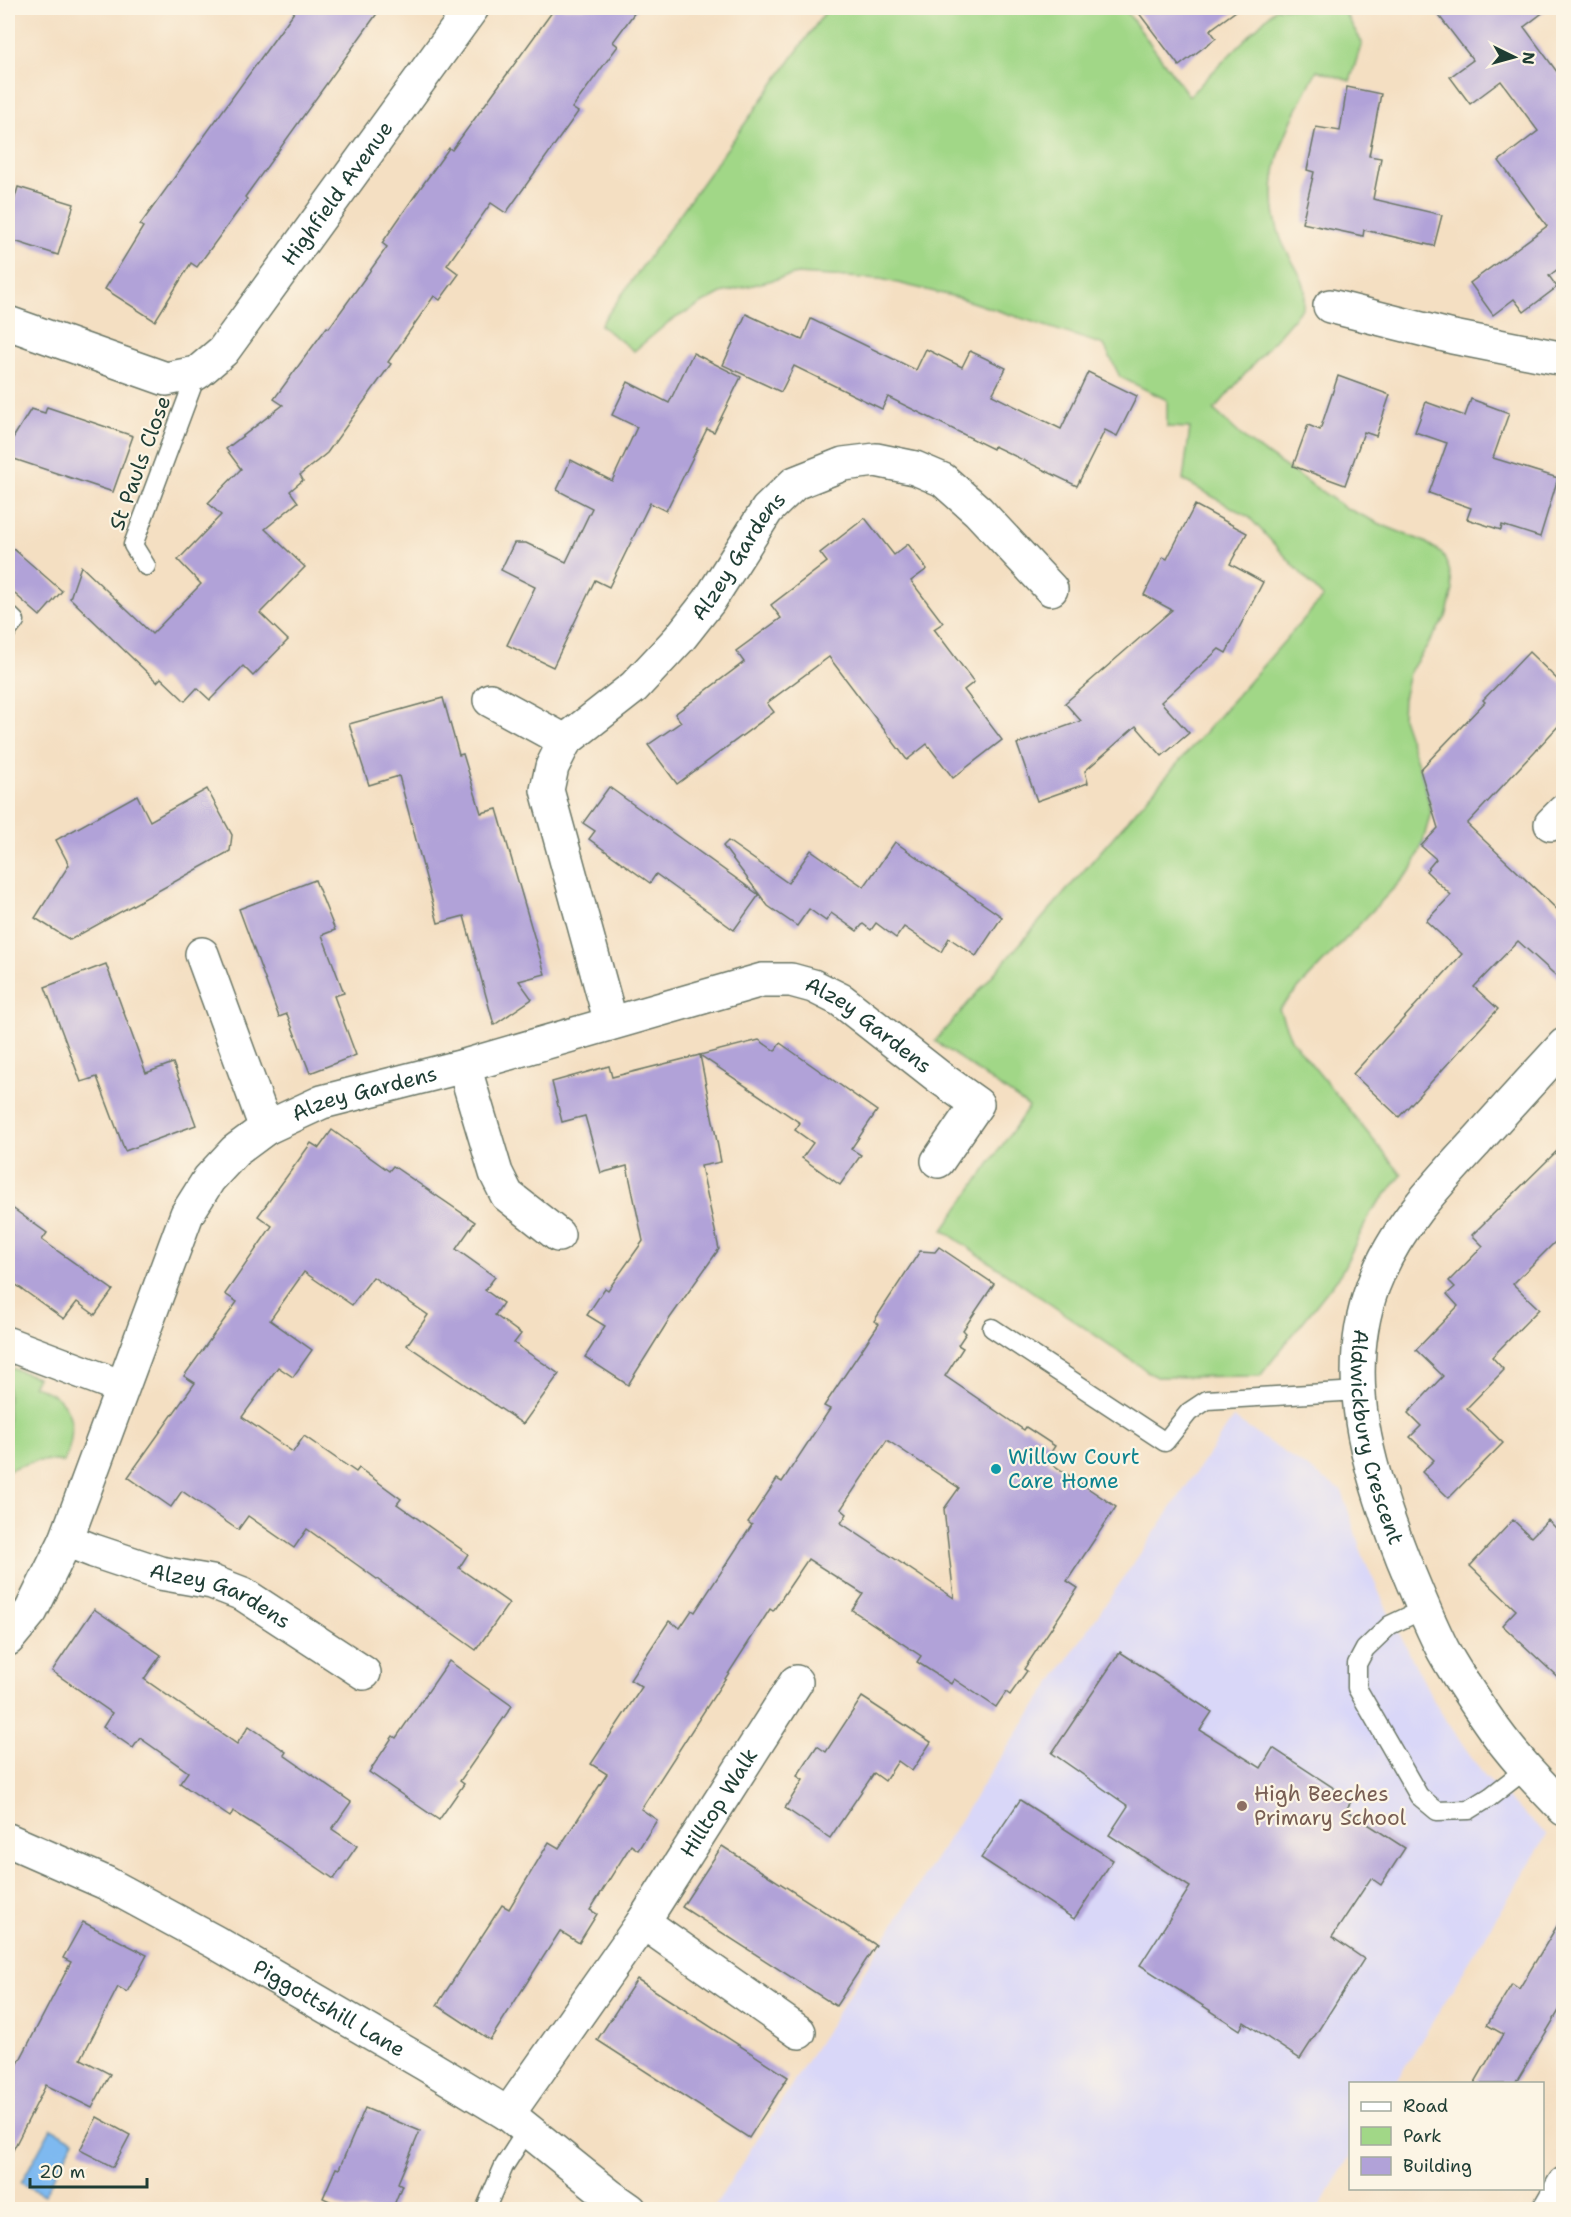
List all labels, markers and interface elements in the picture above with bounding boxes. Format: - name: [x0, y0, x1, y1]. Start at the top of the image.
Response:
- north arrow: [1484, 27, 1544, 87]
- text: N: [1517, 51, 1539, 65]
- street label: Highfield Avenue: [275, 115, 399, 271]
- street label: St Pauls Close: [103, 392, 177, 534]
- street label: Alzey Gardens: [685, 485, 792, 626]
- street label: Alzey Gardens: [800, 970, 937, 1080]
- street label: Alzey Gardens: [287, 1059, 440, 1128]
- street label: Aldwickbury Crescent: [1344, 1328, 1410, 1548]
- place label: Willow Court Care Home: [1008, 1443, 1140, 1495]
- marker: Willow Court Care Home: [989, 1462, 1003, 1476]
- street label: Alzey Gardens: [146, 1557, 296, 1635]
- street label: Hilltop Walk: [674, 1743, 764, 1863]
- place label: High Beeches Primary School: [1254, 1780, 1407, 1832]
- marker: High Beeches Primary School: [1235, 1799, 1249, 1813]
- street label: Piggottshill Lane: [248, 1953, 410, 2063]
- legend: [1349, 2082, 1544, 2190]
- text: Road: [1403, 2094, 1448, 2118]
- text: Park: [1403, 2124, 1442, 2148]
- scale bar: [30, 2151, 147, 2189]
- text: Building: [1403, 2154, 1472, 2178]
- text: 20 m: [39, 2160, 85, 2184]

